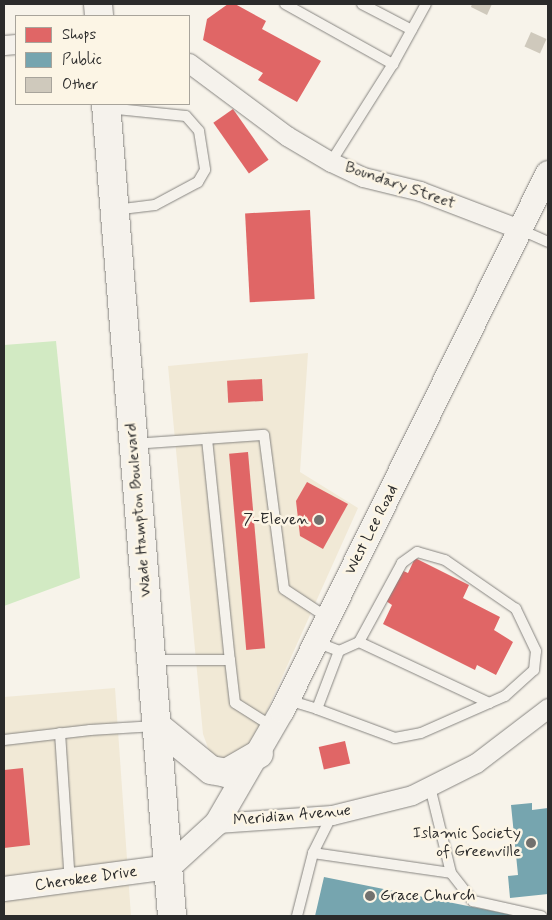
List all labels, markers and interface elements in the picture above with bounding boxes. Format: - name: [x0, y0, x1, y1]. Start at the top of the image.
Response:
- legend: [15, 15, 190, 105]
- text: Shops: [62, 25, 96, 45]
- text: Public: [62, 50, 102, 70]
- text: Other: [62, 75, 98, 95]
- street label: Boundary Street: [343, 158, 457, 214]
- street label: Wade Hampton Boulevard: [122, 422, 156, 598]
- street label: West Lee Road: [341, 482, 403, 578]
- place label: 7-Eleven: [243, 510, 309, 530]
- marker: 7-Eleven: [313, 514, 325, 526]
- street label: Meridian Avenue: [234, 801, 350, 831]
- place label: Islamic Society of Greenville: [414, 824, 521, 862]
- marker: Islamic Society of Greenville: [525, 837, 537, 849]
- street label: Cherokee Drive: [34, 862, 138, 896]
- place label: Grace Church: [380, 886, 474, 906]
- marker: Grace Church: [364, 890, 376, 902]

